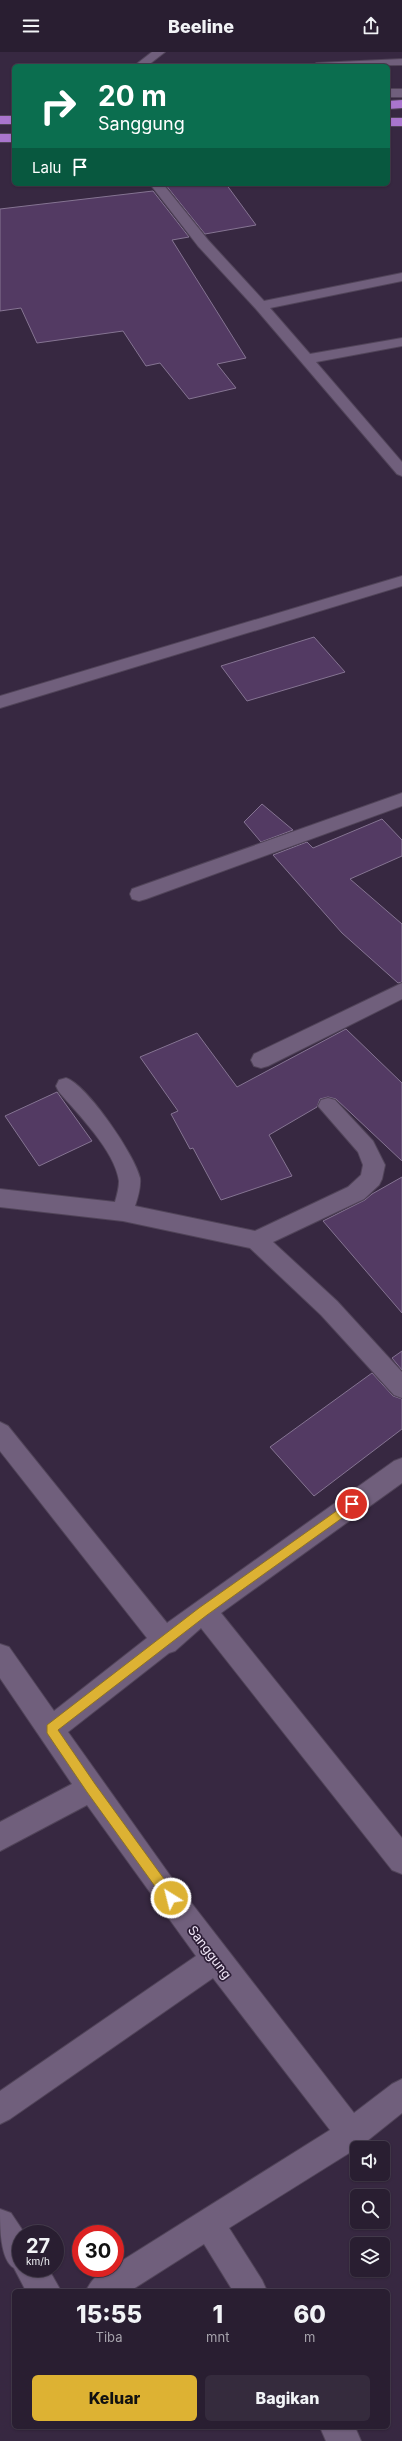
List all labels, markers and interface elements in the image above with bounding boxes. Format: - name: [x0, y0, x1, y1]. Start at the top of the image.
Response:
- icon: menu: [20, 15, 42, 37]
- icon: share: [360, 15, 382, 37]
- text: Beeline: [168, 16, 234, 37]
- text: 20 m: [98, 79, 167, 113]
- icon: right: [32, 80, 84, 132]
- text: Sanggung: [98, 113, 185, 134]
- icon: arrive: [69, 156, 91, 178]
- text: Lalu: [32, 158, 61, 177]
- pin: [335, 1487, 369, 1521]
- icon: arrive: [341, 1493, 363, 1515]
- position arrow: [150, 1877, 192, 1919]
- street label: Sanggung: [185, 1922, 235, 1982]
- map controls: [350, 2141, 390, 2277]
- button: sound: [350, 2141, 390, 2181]
- button: search: [350, 2189, 390, 2229]
- speed limit sign: 30: [72, 2225, 124, 2277]
- text: 27: [26, 2234, 50, 2258]
- button: layers: [350, 2237, 390, 2277]
- text: km/h: [26, 2255, 50, 2267]
- text: 15:55: [76, 2300, 142, 2329]
- text: 1: [212, 2300, 223, 2329]
- text: 60: [293, 2300, 326, 2329]
- text: Tiba: [96, 2329, 123, 2345]
- text: mnt: [206, 2329, 229, 2345]
- text: m: [304, 2329, 315, 2345]
- button: Keluar: [32, 2375, 197, 2421]
- button: Bagikan: [205, 2375, 370, 2421]

